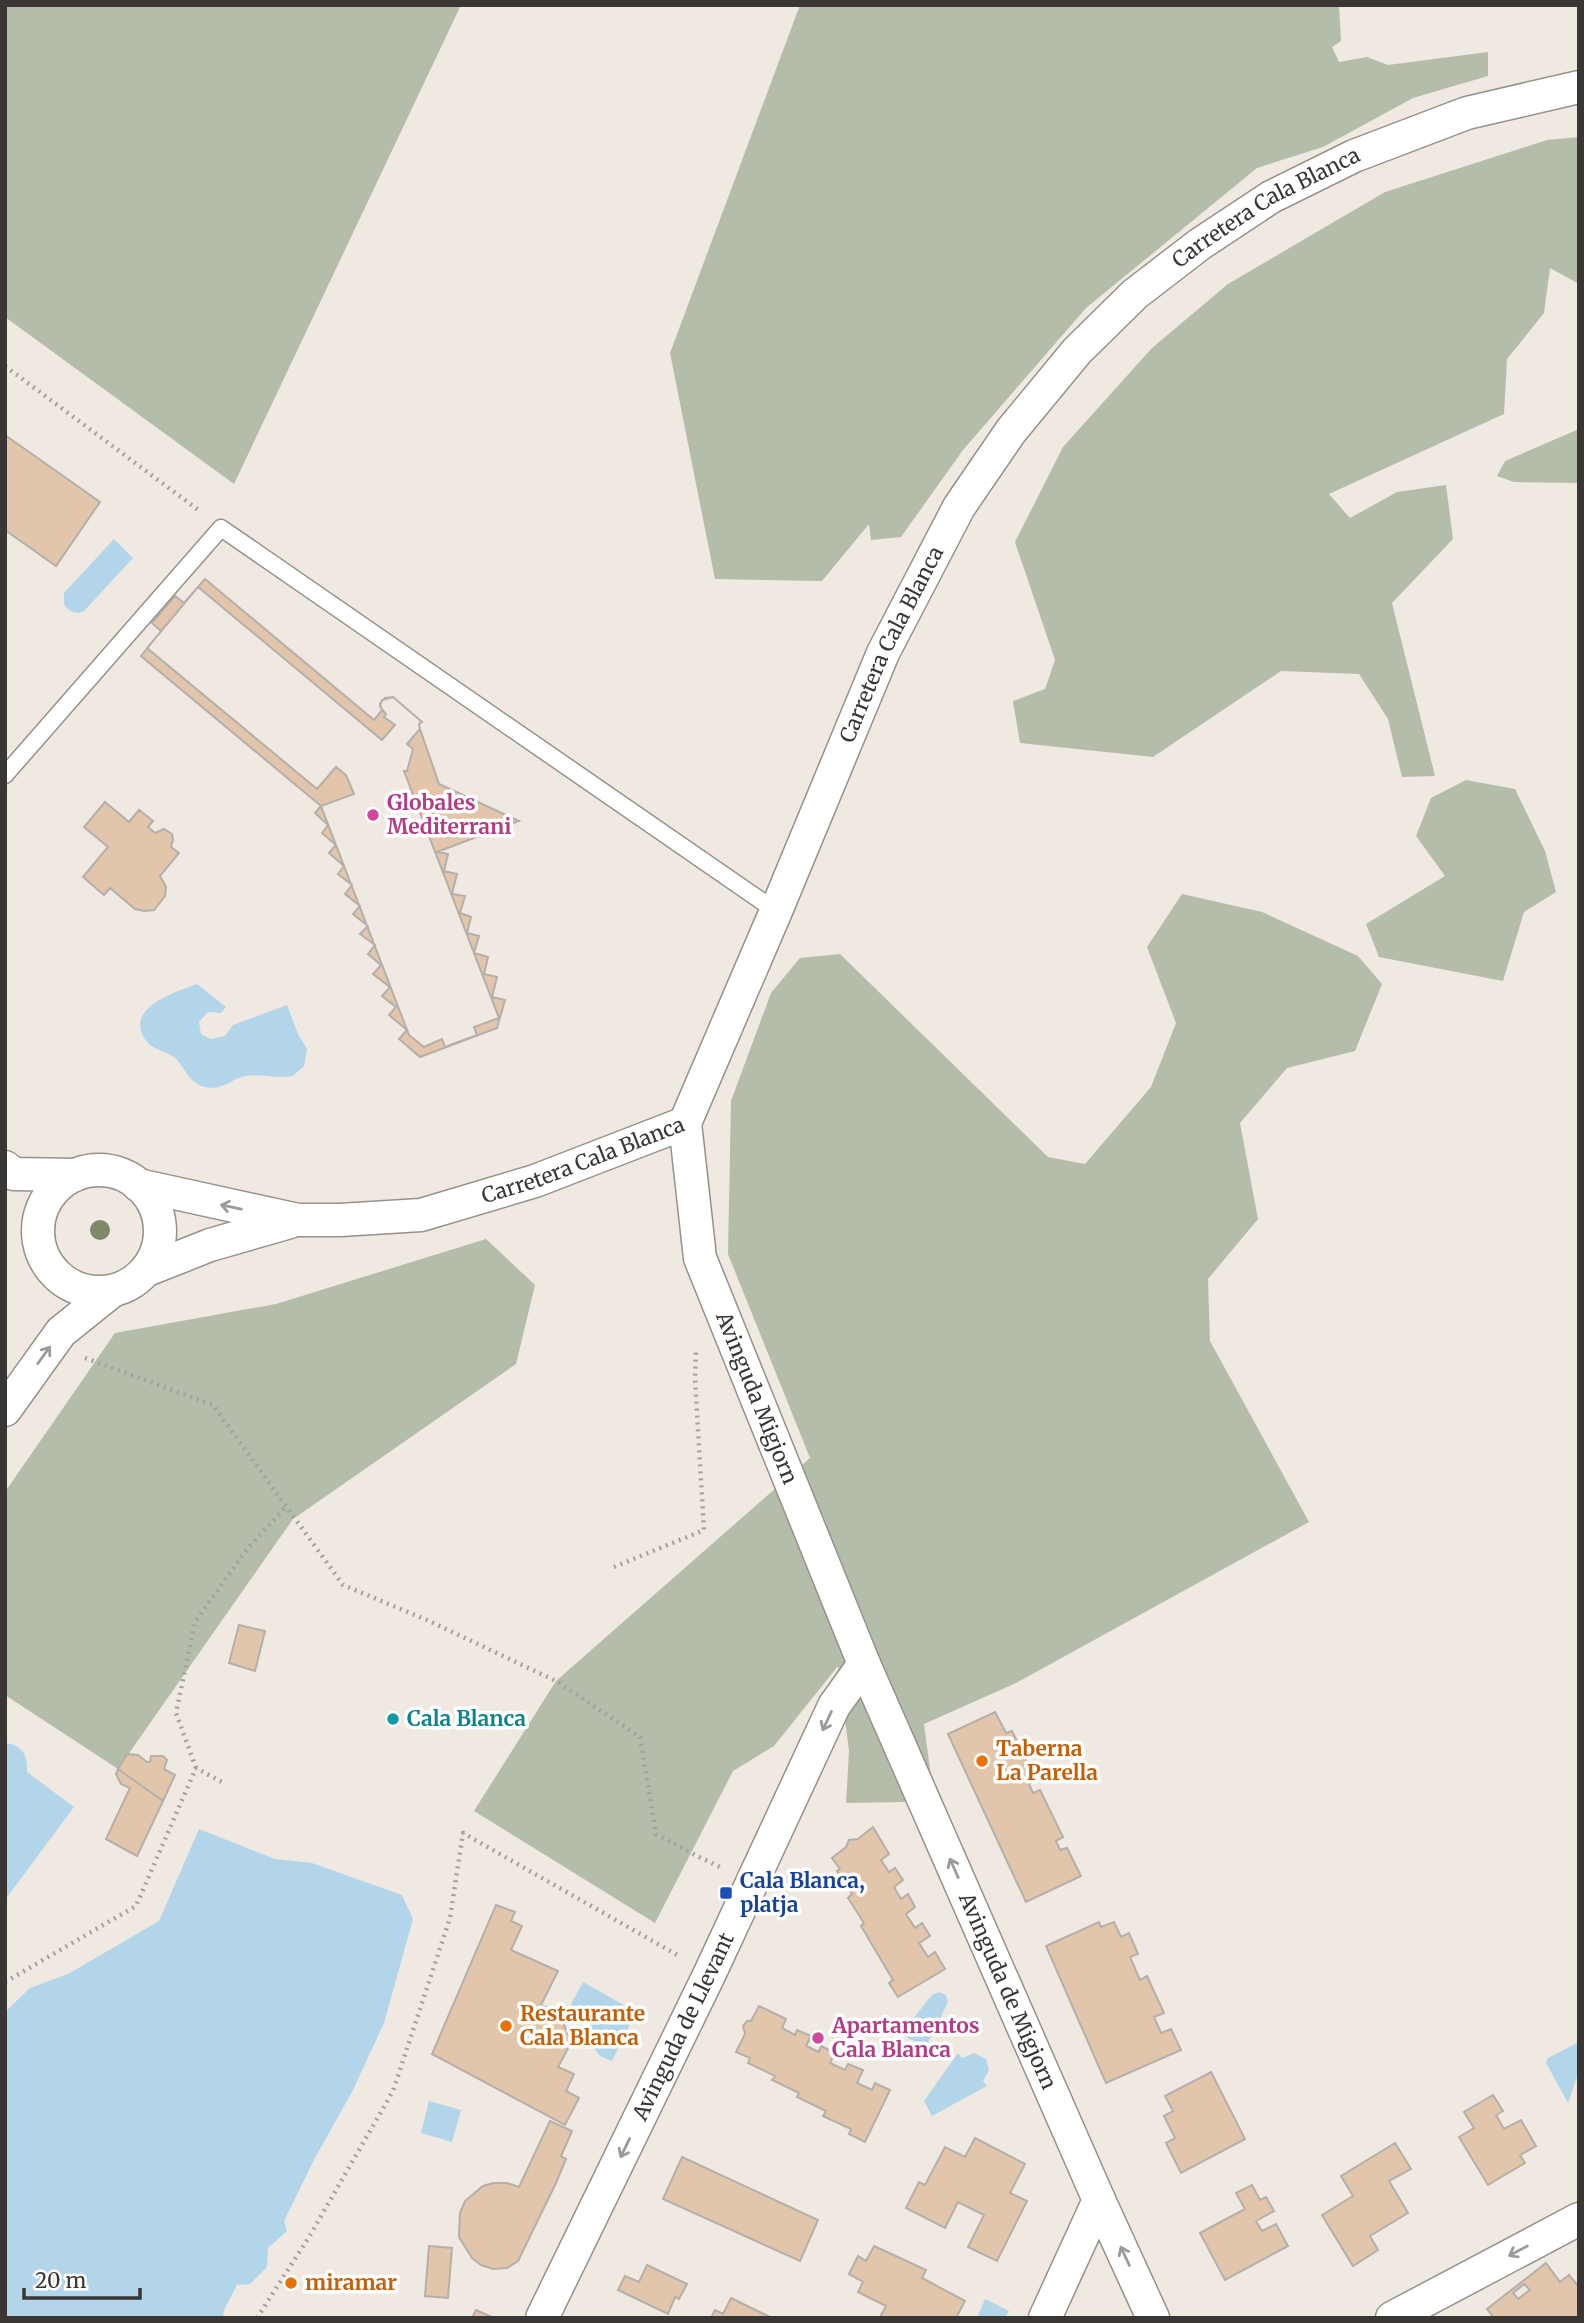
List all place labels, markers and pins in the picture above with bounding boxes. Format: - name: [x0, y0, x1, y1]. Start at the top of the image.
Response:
- place label: Globales Mediterrani: [387, 789, 511, 840]
- marker: Globales Mediterrani: [365, 807, 381, 823]
- place label: Cala Blanca: [407, 1705, 526, 1732]
- marker: Cala Blanca: [385, 1711, 401, 1727]
- place label: Taberna La Parella: [996, 1735, 1098, 1786]
- marker: Taberna La Parella: [974, 1753, 990, 1769]
- place label: Cala Blanca, platja: [740, 1867, 865, 1918]
- marker: Cala Blanca, platja: [718, 1885, 734, 1901]
- place label: Restaurante Cala Blanca: [520, 2000, 645, 2051]
- place label: Apartamentos Cala Blanca: [831, 2012, 980, 2063]
- marker: Restaurante Cala Blanca: [498, 2018, 514, 2034]
- marker: Apartamentos Cala Blanca: [810, 2030, 826, 2046]
- place label: miramar: [305, 2269, 397, 2296]
- marker: miramar: [283, 2275, 299, 2291]

